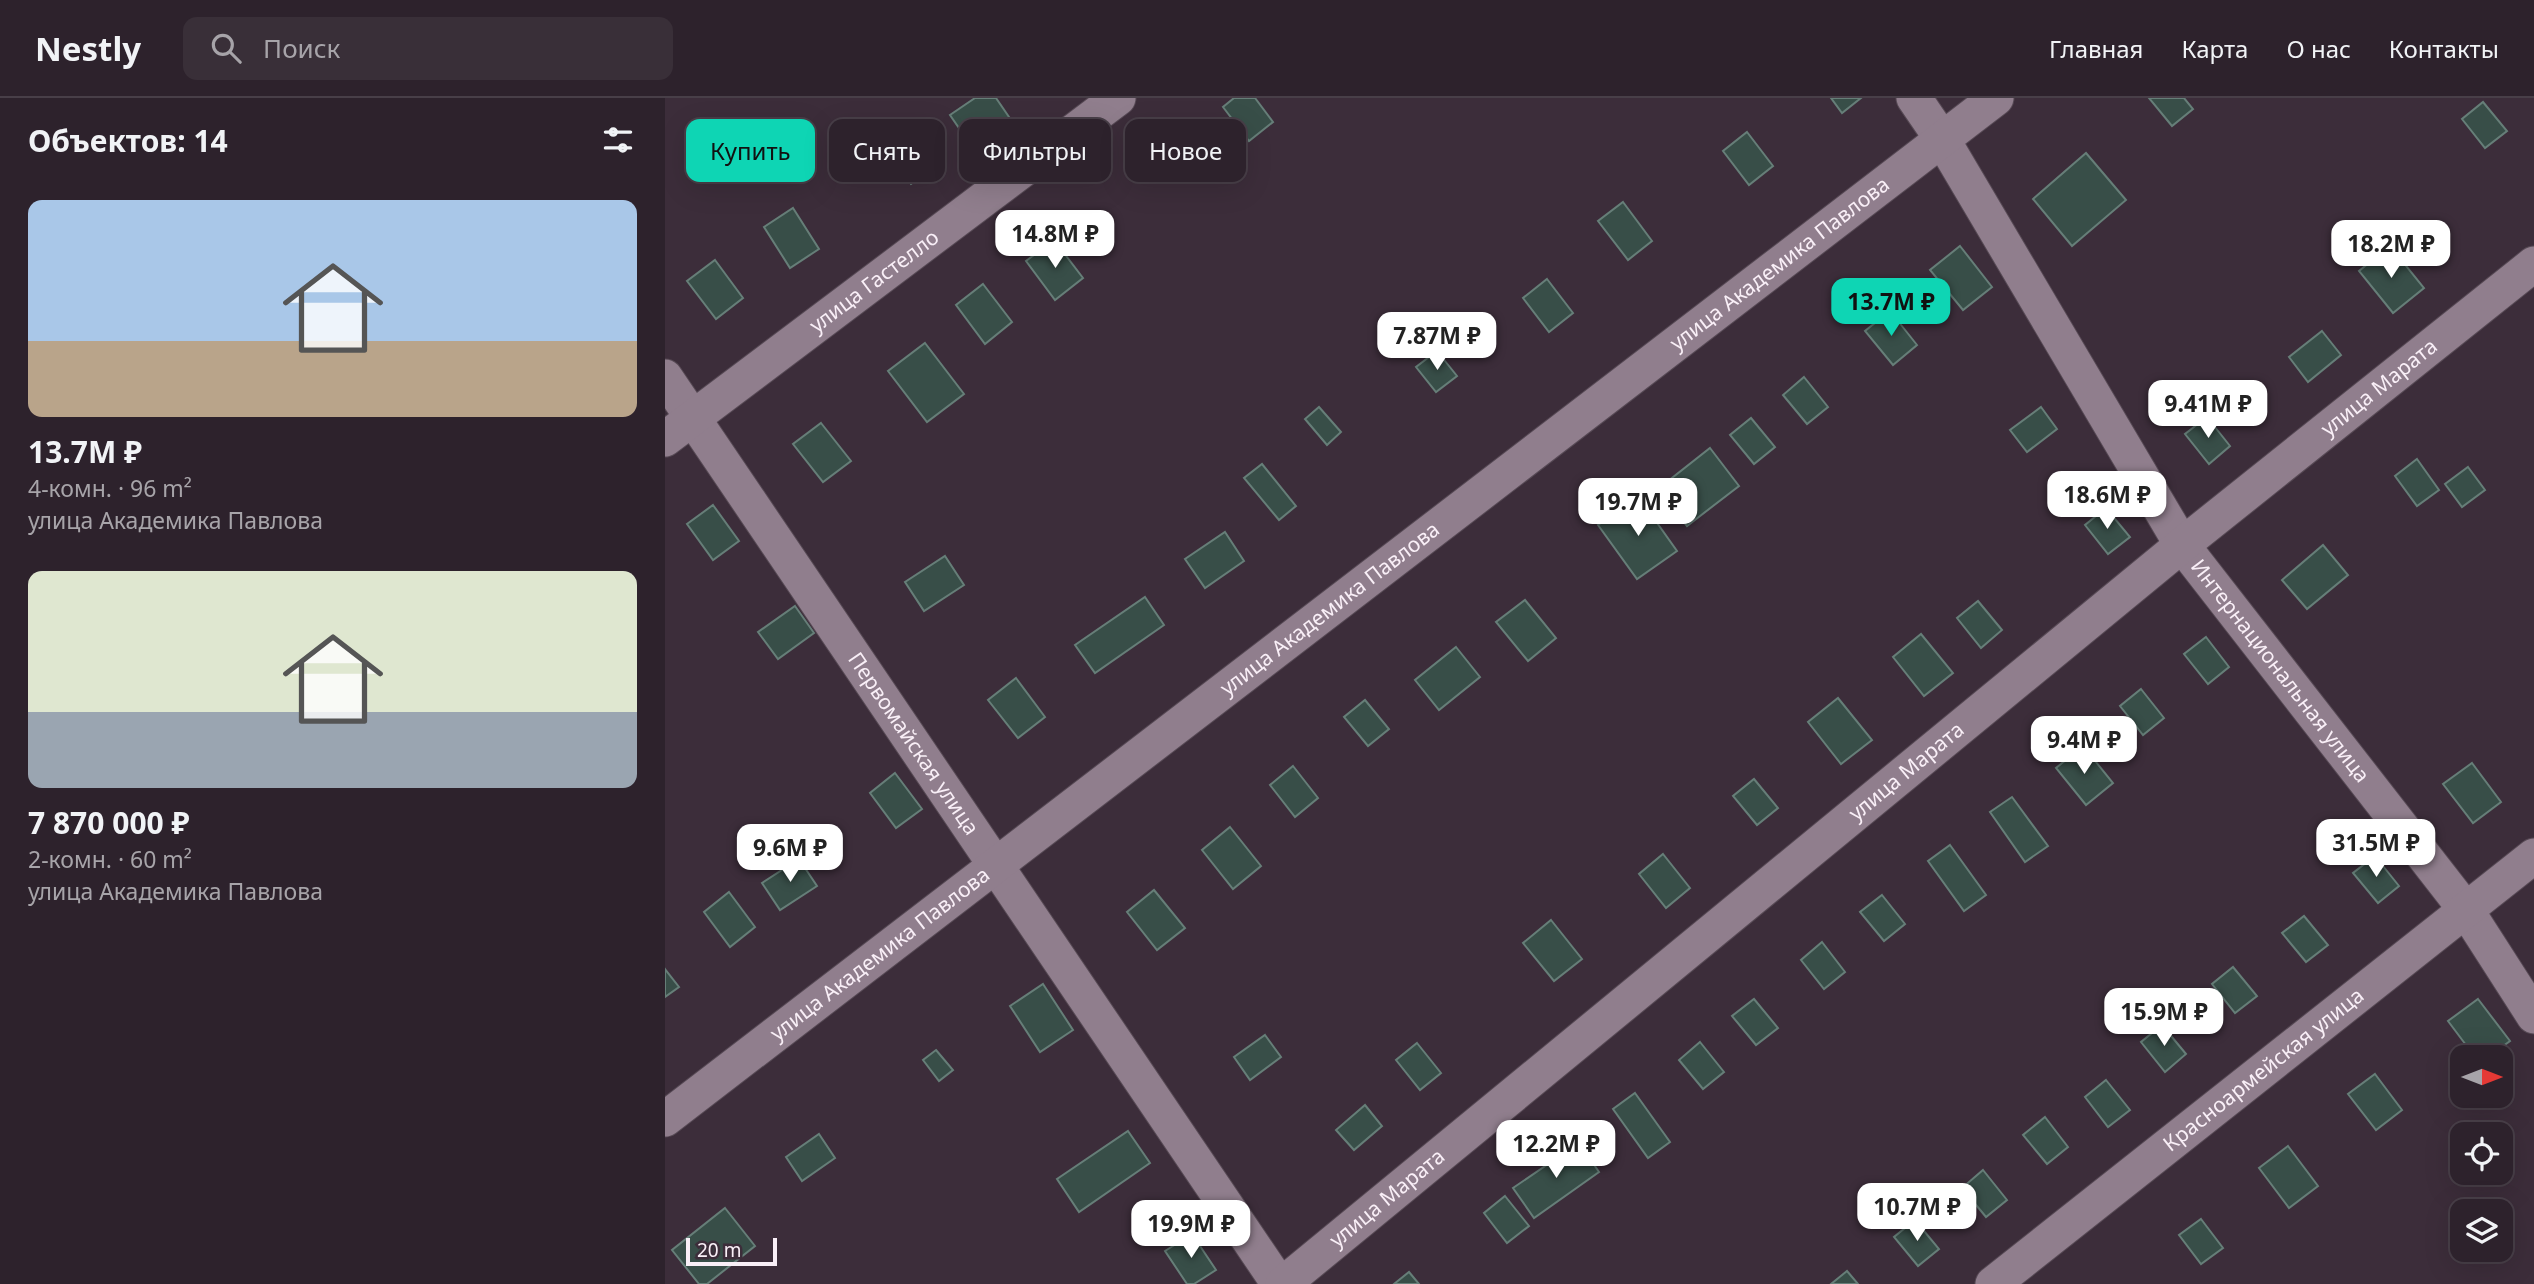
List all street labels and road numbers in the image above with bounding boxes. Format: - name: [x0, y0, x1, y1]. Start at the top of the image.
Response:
- street label: улица Академика Павлова: [1664, 170, 1895, 356]
- street label: улица Гастелло: [803, 223, 944, 338]
- street label: улица Марата: [2314, 332, 2443, 442]
- street label: улица Академика Павлова: [1214, 515, 1445, 701]
- street label: Интернациональная улица: [2185, 553, 2377, 788]
- street label: Первомайская улица: [842, 646, 986, 840]
- street label: улица Марата: [1842, 715, 1969, 827]
- street label: улица Академика Павлова: [764, 860, 995, 1046]
- street label: Красноармейская улица: [2157, 981, 2369, 1157]
- street label: улица Марата: [1323, 1142, 1450, 1253]

